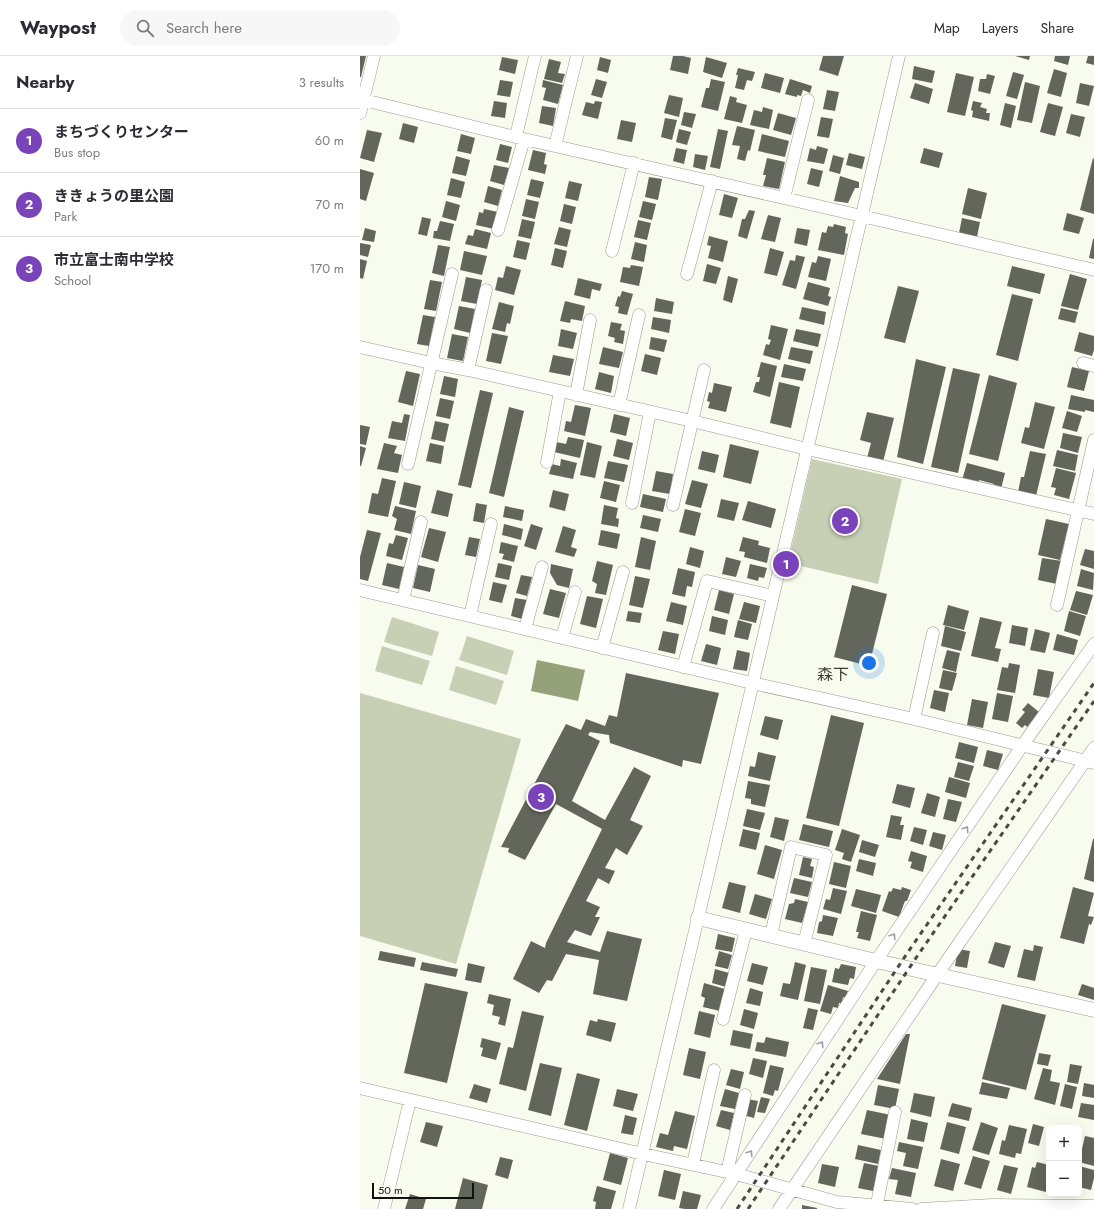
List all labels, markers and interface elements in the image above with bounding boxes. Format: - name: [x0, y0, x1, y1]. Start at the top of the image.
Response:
- search box: [120, 10, 400, 46]
- text: Waypost: [20, 14, 96, 41]
- icon: search: [134, 17, 156, 39]
- text: Search here: [166, 17, 242, 39]
- text: Map: [934, 18, 960, 38]
- text: Layers: [982, 18, 1018, 38]
- text: Share: [1040, 18, 1074, 38]
- text: Nearby: [16, 70, 74, 94]
- text: 3 results: [299, 73, 344, 92]
- text: まちづくりセンター: [54, 121, 189, 143]
- text: 1: [26, 131, 32, 150]
- text: 60 m: [315, 131, 344, 150]
- text: Bus stop: [54, 143, 100, 162]
- text: ききょうの里公園: [54, 185, 174, 207]
- text: 2: [25, 195, 33, 214]
- text: 70 m: [315, 195, 344, 214]
- text: Park: [54, 207, 77, 226]
- text: 市立富士南中学校: [54, 249, 174, 271]
- text: 3: [25, 259, 33, 278]
- text: 170 m: [309, 259, 344, 278]
- text: School: [54, 271, 91, 290]
- pin: 2: [832, 506, 858, 536]
- pin: 1: [773, 549, 799, 579]
- your location: [859, 653, 879, 673]
- district label: 森下: [817, 663, 849, 686]
- pin: 3: [528, 782, 554, 812]
- one-way arrow: [961, 826, 968, 833]
- one-way arrow: [888, 933, 896, 940]
- one-way arrow: [816, 1041, 823, 1048]
- map controls: [1046, 1125, 1082, 1197]
- button: +: [1046, 1125, 1082, 1161]
- one-way arrow: [745, 1150, 752, 1157]
- button: −: [1046, 1161, 1082, 1197]
- scale bar: [372, 1181, 474, 1200]
- text: 50 m: [378, 1182, 403, 1198]

